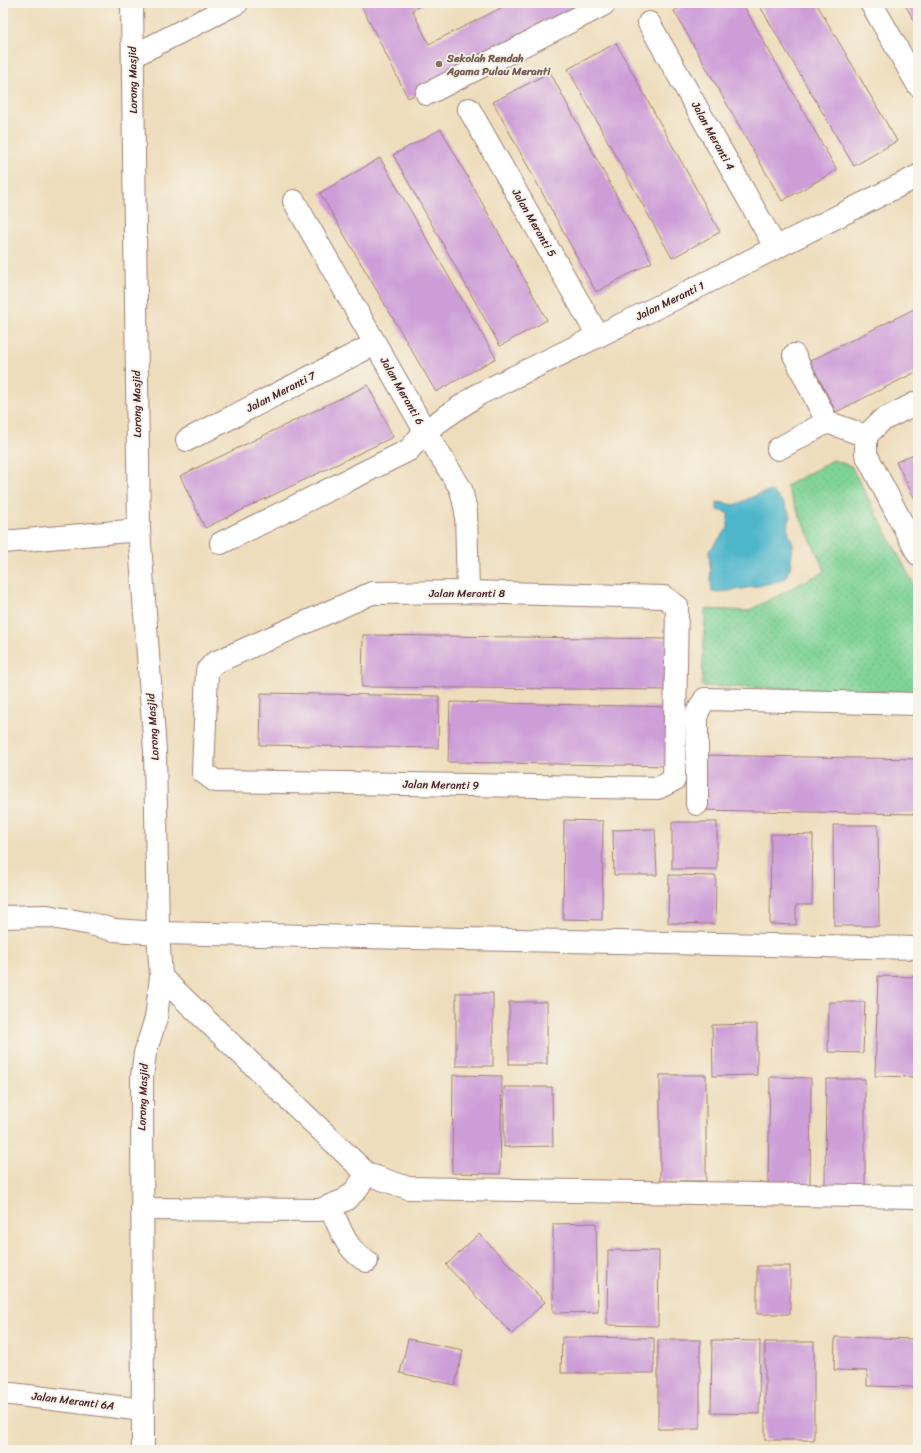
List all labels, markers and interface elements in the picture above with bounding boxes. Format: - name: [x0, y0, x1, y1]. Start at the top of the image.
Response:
- street label: Lorong Masjid: [123, 45, 143, 114]
- place label: Sekolah Rendah Agama Pulau Meranti: [446, 49, 551, 81]
- marker: Sekolah Rendah Agama Pulau Meranti: [434, 59, 444, 69]
- street label: Jalan Meranti 4: [686, 97, 740, 174]
- street label: Jalan Meranti 5: [506, 184, 561, 261]
- street label: Jalan Meranti 1: [632, 276, 708, 326]
- street label: Jalan Meranti 6: [374, 353, 429, 429]
- street label: Jalan Meranti 7: [242, 366, 320, 418]
- street label: Lorong Masjid: [127, 369, 147, 438]
- street label: Jalan Meranti 8: [428, 584, 505, 603]
- street label: Lorong Masjid: [141, 692, 165, 761]
- street label: Jalan Meranti 9: [402, 775, 480, 795]
- street label: Lorong Masjid: [132, 1062, 154, 1131]
- street label: Jalan Meranti 6A: [30, 1386, 115, 1415]

